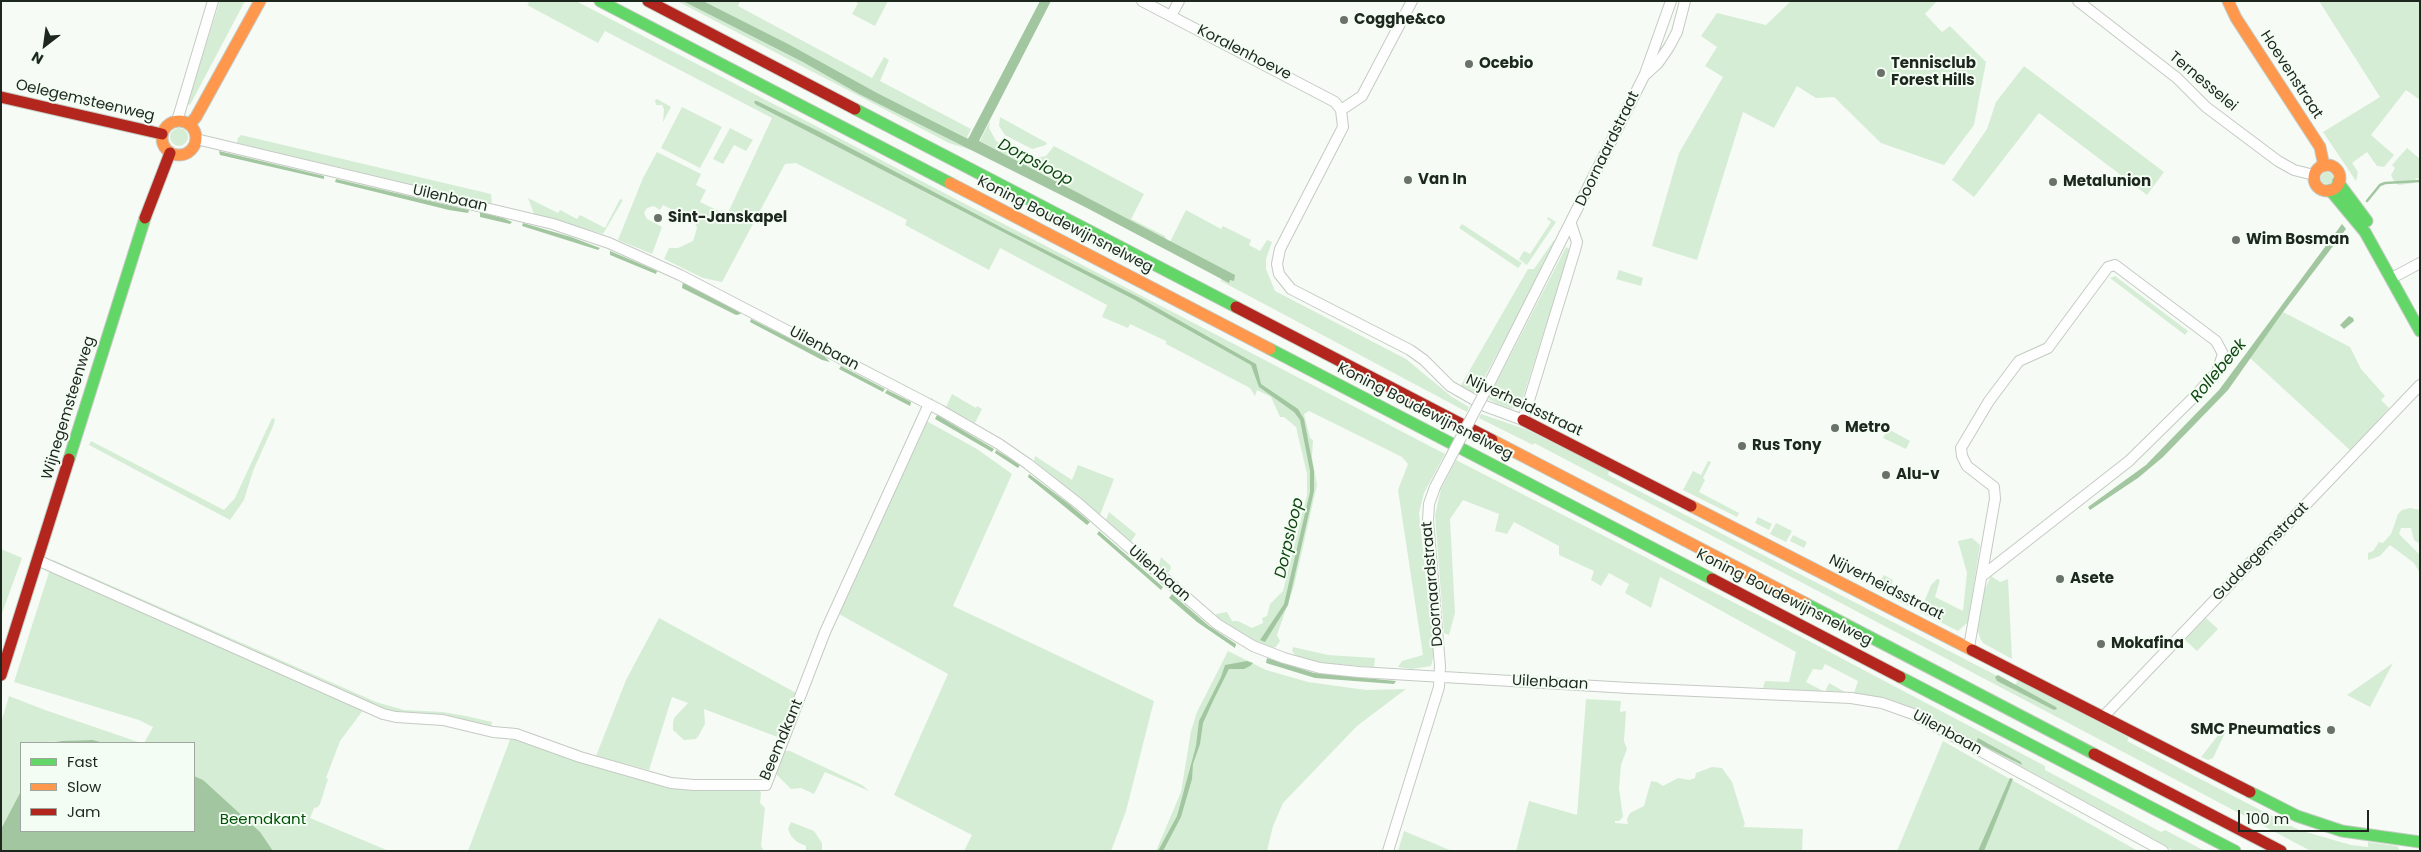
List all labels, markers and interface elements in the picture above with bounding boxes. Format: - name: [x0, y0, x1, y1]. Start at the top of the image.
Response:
- place label: Cogghe&co: [1354, 11, 1445, 29]
- marker: Cogghe&co: [1338, 14, 1350, 26]
- north arrow: [20, 20, 70, 70]
- street label: Koralenhoeve: [1194, 22, 1294, 84]
- street label: Hoevenstraat: [2256, 28, 2326, 122]
- text: N: [28, 47, 47, 69]
- street label: Ternesselei: [2165, 48, 2241, 116]
- place label: Ocebio: [1479, 55, 1533, 73]
- place label: Tennisclub Forest Hills: [1891, 55, 1976, 90]
- marker: Ocebio: [1463, 58, 1475, 70]
- marker: Tennisclub Forest Hills: [1875, 67, 1887, 79]
- street label: Oelegemsteenweg: [14, 76, 156, 126]
- street label: Doornaardstraat: [1572, 89, 1644, 209]
- water label: Dorpsloop: [994, 135, 1076, 191]
- place label: Van In: [1418, 171, 1467, 189]
- street label: Koning Boudewijnsnelweg: [974, 173, 1156, 277]
- place label: Metalunion: [2063, 173, 2151, 191]
- marker: Van In: [1402, 174, 1414, 186]
- marker: Metalunion: [2047, 176, 2059, 188]
- street label: Uilenbaan: [411, 182, 489, 216]
- place label: Sint-Janskapel: [668, 209, 787, 227]
- marker: Sint-Janskapel: [652, 212, 664, 224]
- place label: Wim Bosman: [2246, 231, 2349, 249]
- marker: Wim Bosman: [2230, 234, 2242, 246]
- street label: Uilenbaan: [786, 323, 862, 375]
- street label: Wijnegemsteenweg: [39, 334, 99, 482]
- water label: Rollebeek: [2187, 335, 2251, 407]
- street label: Koning Boudewijnsnelweg: [1334, 360, 1516, 464]
- street label: Nijverheidsstraat: [1463, 371, 1585, 441]
- place label: Metro: [1845, 419, 1890, 437]
- marker: Metro: [1829, 422, 1841, 434]
- place label: Rus Tony: [1752, 437, 1821, 455]
- marker: Rus Tony: [1736, 440, 1748, 452]
- place label: Alu-v: [1896, 466, 1940, 484]
- marker: Alu-v: [1880, 469, 1892, 481]
- water label: Dorpsloop: [1271, 496, 1309, 580]
- street label: Guddegemstraat: [2209, 499, 2313, 605]
- street label: Doornaardstraat: [1419, 521, 1447, 647]
- street label: Uilenbaan: [1124, 542, 1194, 606]
- street label: Koning Boudewijnsnelweg: [1693, 546, 1875, 650]
- street label: Nijverheidsstraat: [1826, 551, 1946, 625]
- place label: Asete: [2070, 570, 2114, 588]
- marker: Asete: [2054, 573, 2066, 585]
- place label: Mokafina: [2111, 635, 2184, 653]
- marker: Mokafina: [2095, 638, 2107, 650]
- street label: Uilenbaan: [1511, 672, 1589, 694]
- street label: Beemdkant: [757, 697, 807, 783]
- street label: Uilenbaan: [1909, 707, 1985, 759]
- place label: SMC Pneumatics: [2191, 721, 2321, 739]
- marker: SMC Pneumatics: [2325, 724, 2337, 736]
- legend: [20, 742, 195, 832]
- text: Fast: [67, 751, 98, 772]
- text: Slow: [67, 776, 101, 797]
- scale bar: [2241, 800, 2372, 832]
- text: Jam: [67, 801, 101, 822]
- text: 100 m: [2246, 808, 2289, 829]
- park label: Beemdkant: [220, 811, 306, 829]

